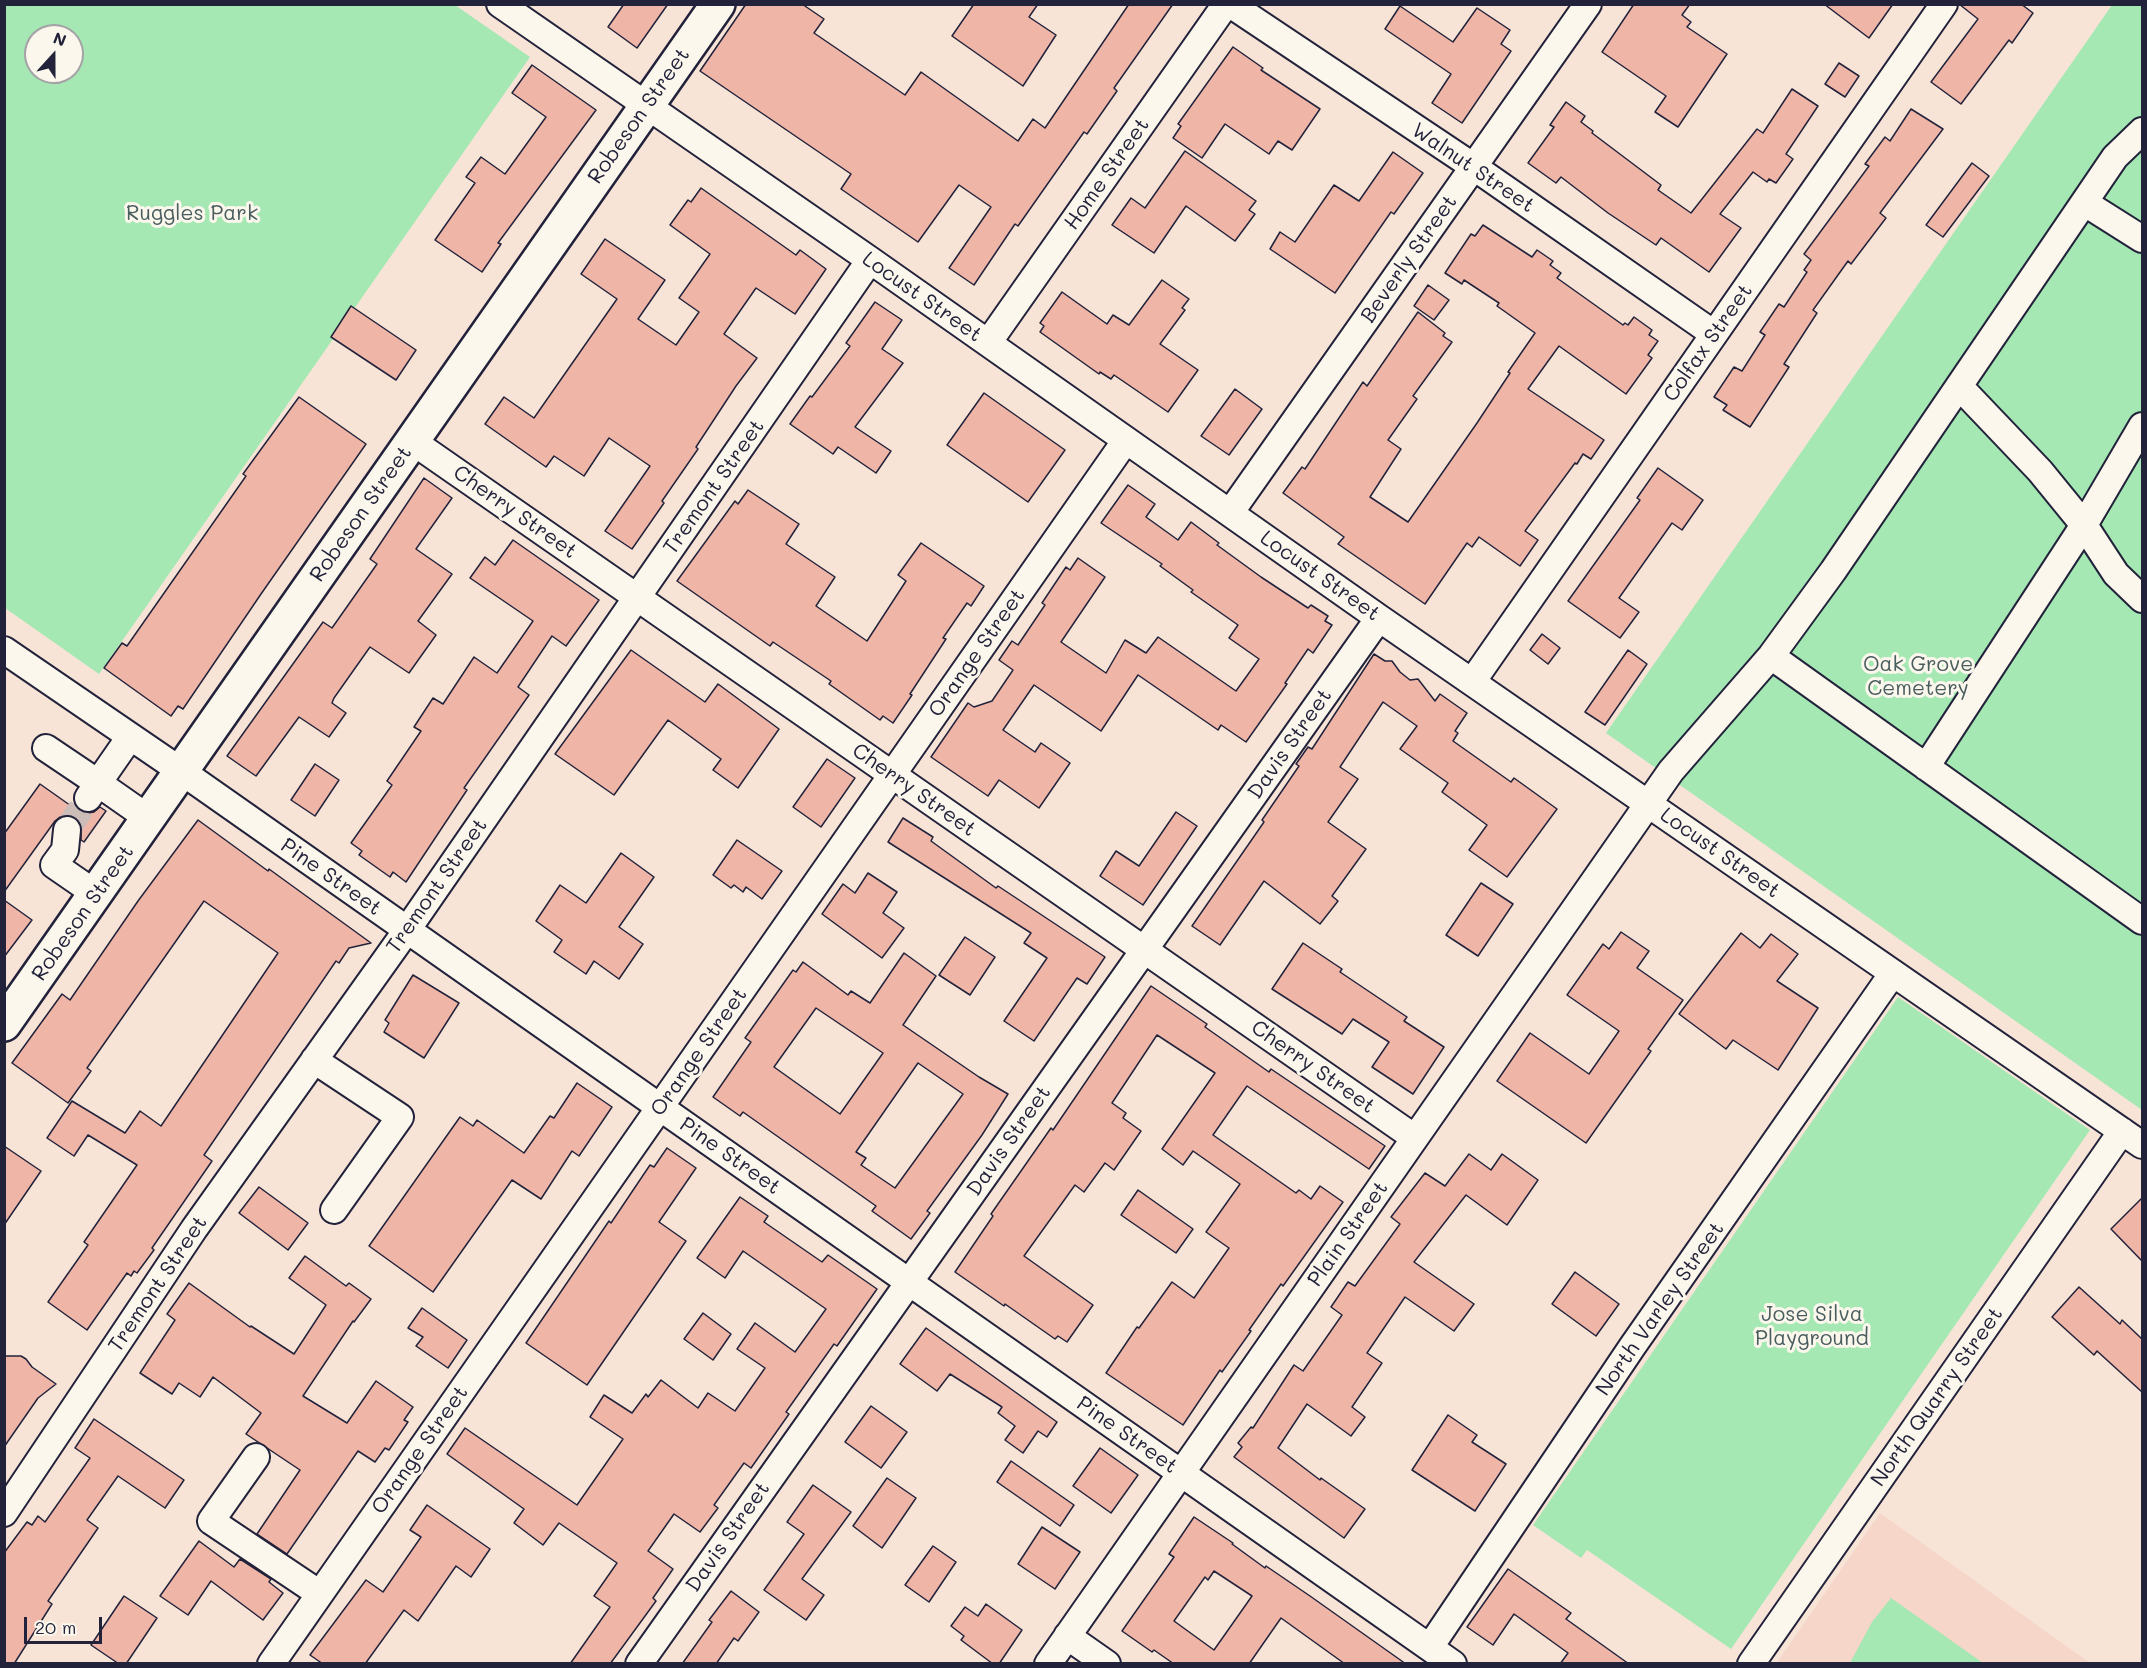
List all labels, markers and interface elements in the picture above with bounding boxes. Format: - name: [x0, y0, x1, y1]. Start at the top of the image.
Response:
- north arrow: [24, 24, 84, 84]
- text: N: [50, 27, 69, 51]
- street label: Robeson Street: [583, 43, 695, 189]
- street label: Home Street: [1059, 113, 1155, 235]
- street label: Walnut Street: [1407, 118, 1539, 218]
- street label: Beverly Street: [1356, 190, 1462, 328]
- park label: Ruggles Park: [126, 201, 258, 227]
- street label: Locust Street: [857, 246, 987, 348]
- street label: Colfax Street: [1658, 279, 1758, 407]
- street label: Tremont Street: [658, 415, 770, 559]
- street label: Robeson Street: [305, 441, 417, 587]
- street label: Cherry Street: [448, 460, 582, 564]
- street label: Locust Street: [1255, 525, 1385, 627]
- street label: Orange Street: [923, 584, 1031, 722]
- park label: Oak Grove Cemetery: [1863, 652, 1973, 702]
- street label: Davis Street: [1243, 684, 1337, 804]
- street label: Cherry Street: [847, 738, 981, 842]
- street label: Locust Street: [1655, 802, 1785, 904]
- street label: Tremont Street: [381, 814, 493, 958]
- street label: Pine Street: [276, 833, 386, 921]
- street label: Robeson Street: [27, 840, 139, 986]
- street label: Orange Street: [645, 983, 753, 1121]
- street label: Cherry Street: [1246, 1015, 1380, 1119]
- street label: Davis Street: [962, 1081, 1056, 1201]
- street label: Pine Street: [675, 1112, 785, 1200]
- street label: Plain Street: [1302, 1176, 1394, 1292]
- street label: Tremont Street: [103, 1211, 213, 1357]
- street label: North Varley Street: [1591, 1217, 1729, 1401]
- park label: Jose Silva Playground: [1755, 1302, 1869, 1352]
- street label: North Quarry Street: [1866, 1303, 2008, 1491]
- street label: Orange Street: [366, 1381, 474, 1519]
- street label: Pine Street: [1072, 1391, 1182, 1479]
- street label: Davis Street: [681, 1477, 775, 1597]
- scale bar: [27, 1605, 105, 1643]
- text: 20 m: [35, 1615, 76, 1639]

